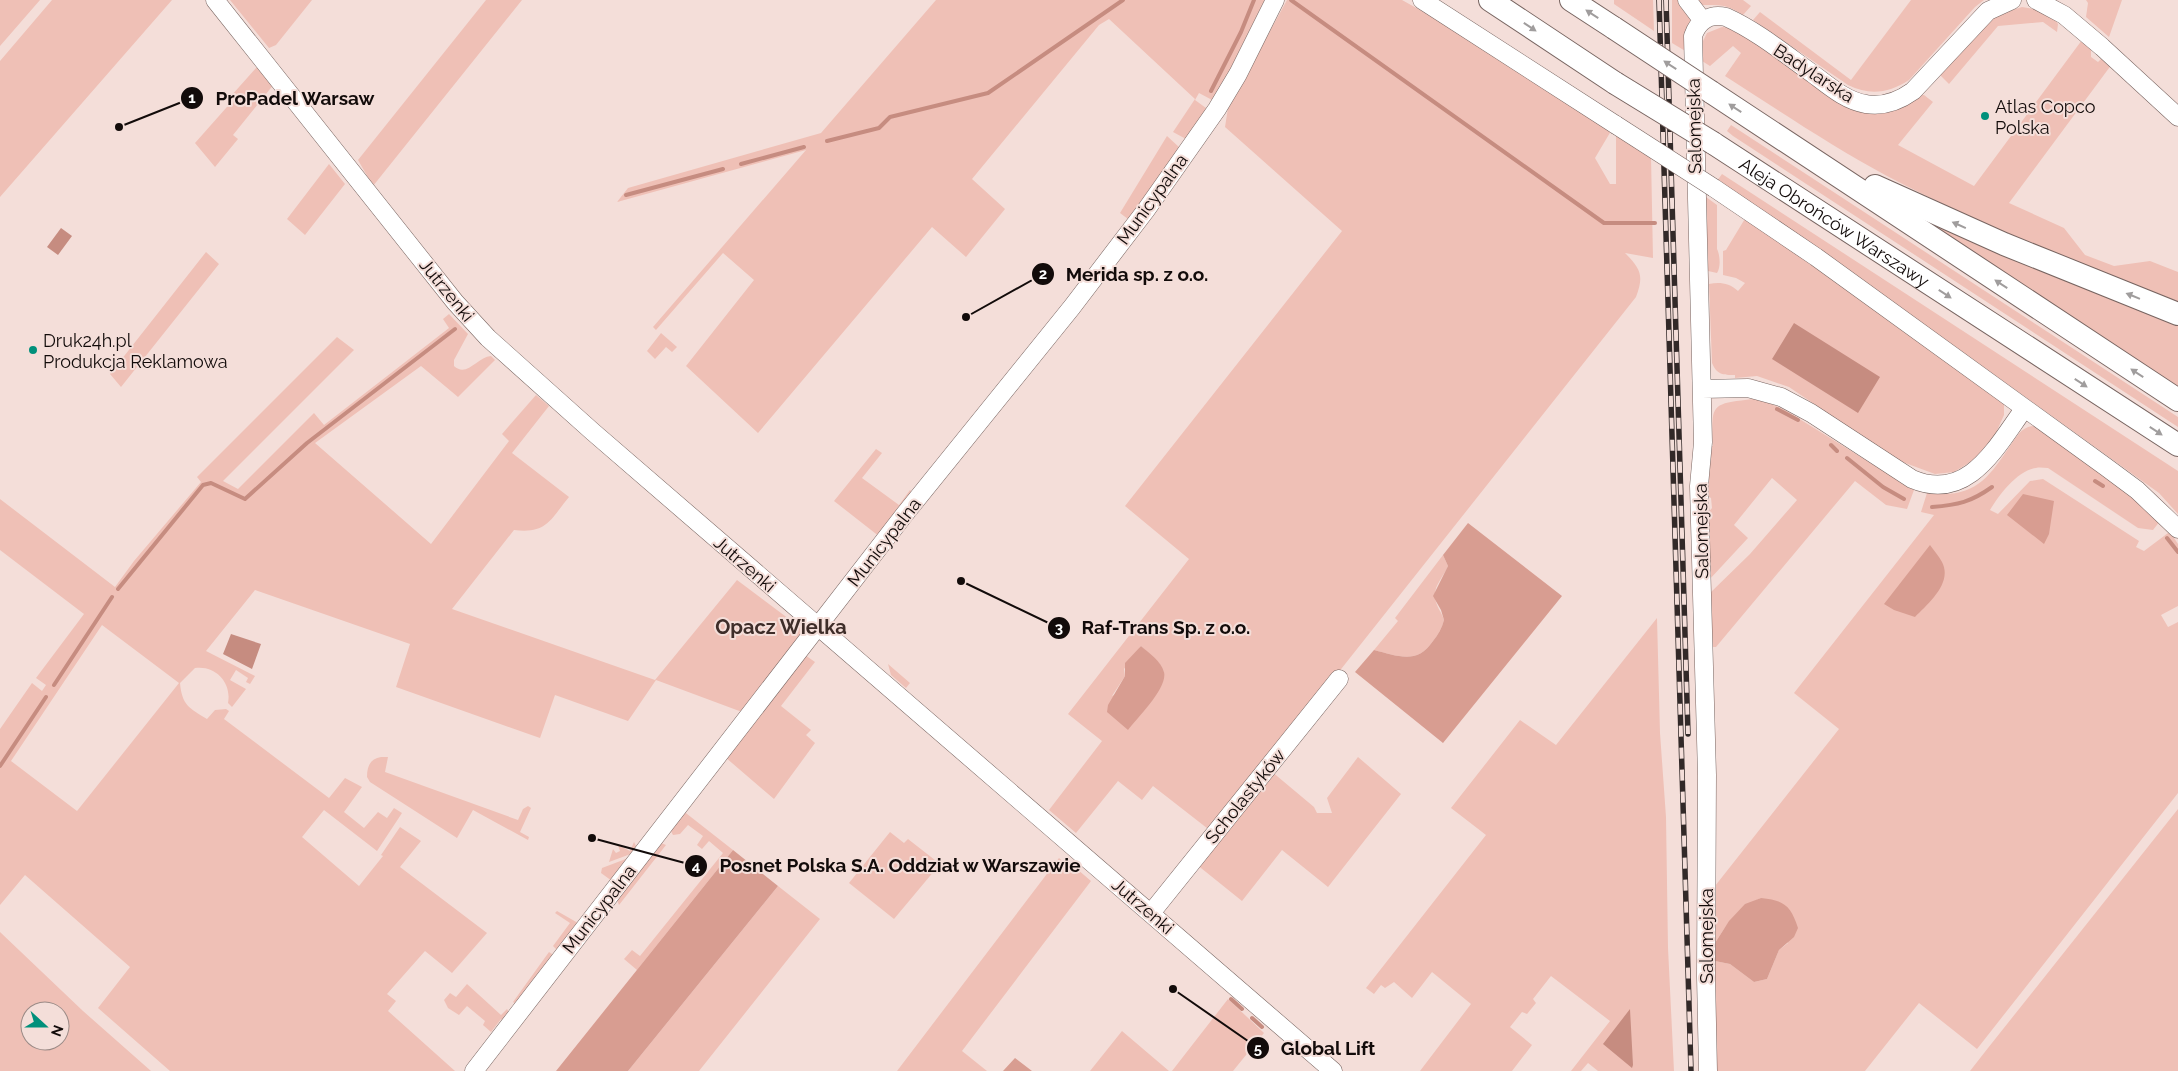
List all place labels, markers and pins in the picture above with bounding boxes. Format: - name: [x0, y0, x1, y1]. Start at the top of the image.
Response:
- callout: ProPadel Warsaw: [180, 81, 385, 115]
- place label: Atlas Copco Polska: [1995, 96, 2096, 138]
- marker: Atlas Copco Polska: [1979, 110, 1991, 122]
- callout: Merida sp. z o.o.: [1031, 257, 1218, 291]
- place label: Druk24h.pl Produkcja Reklamowa: [43, 330, 228, 372]
- marker: Druk24h.pl Produkcja Reklamowa: [27, 344, 39, 356]
- callout: Raf-Trans Sp. z o.o.: [1047, 611, 1260, 645]
- callout: Posnet Polska S.A. Oddział w Warszawie: [683, 849, 1092, 883]
- callout: Global Lift: [1245, 1031, 1385, 1065]

